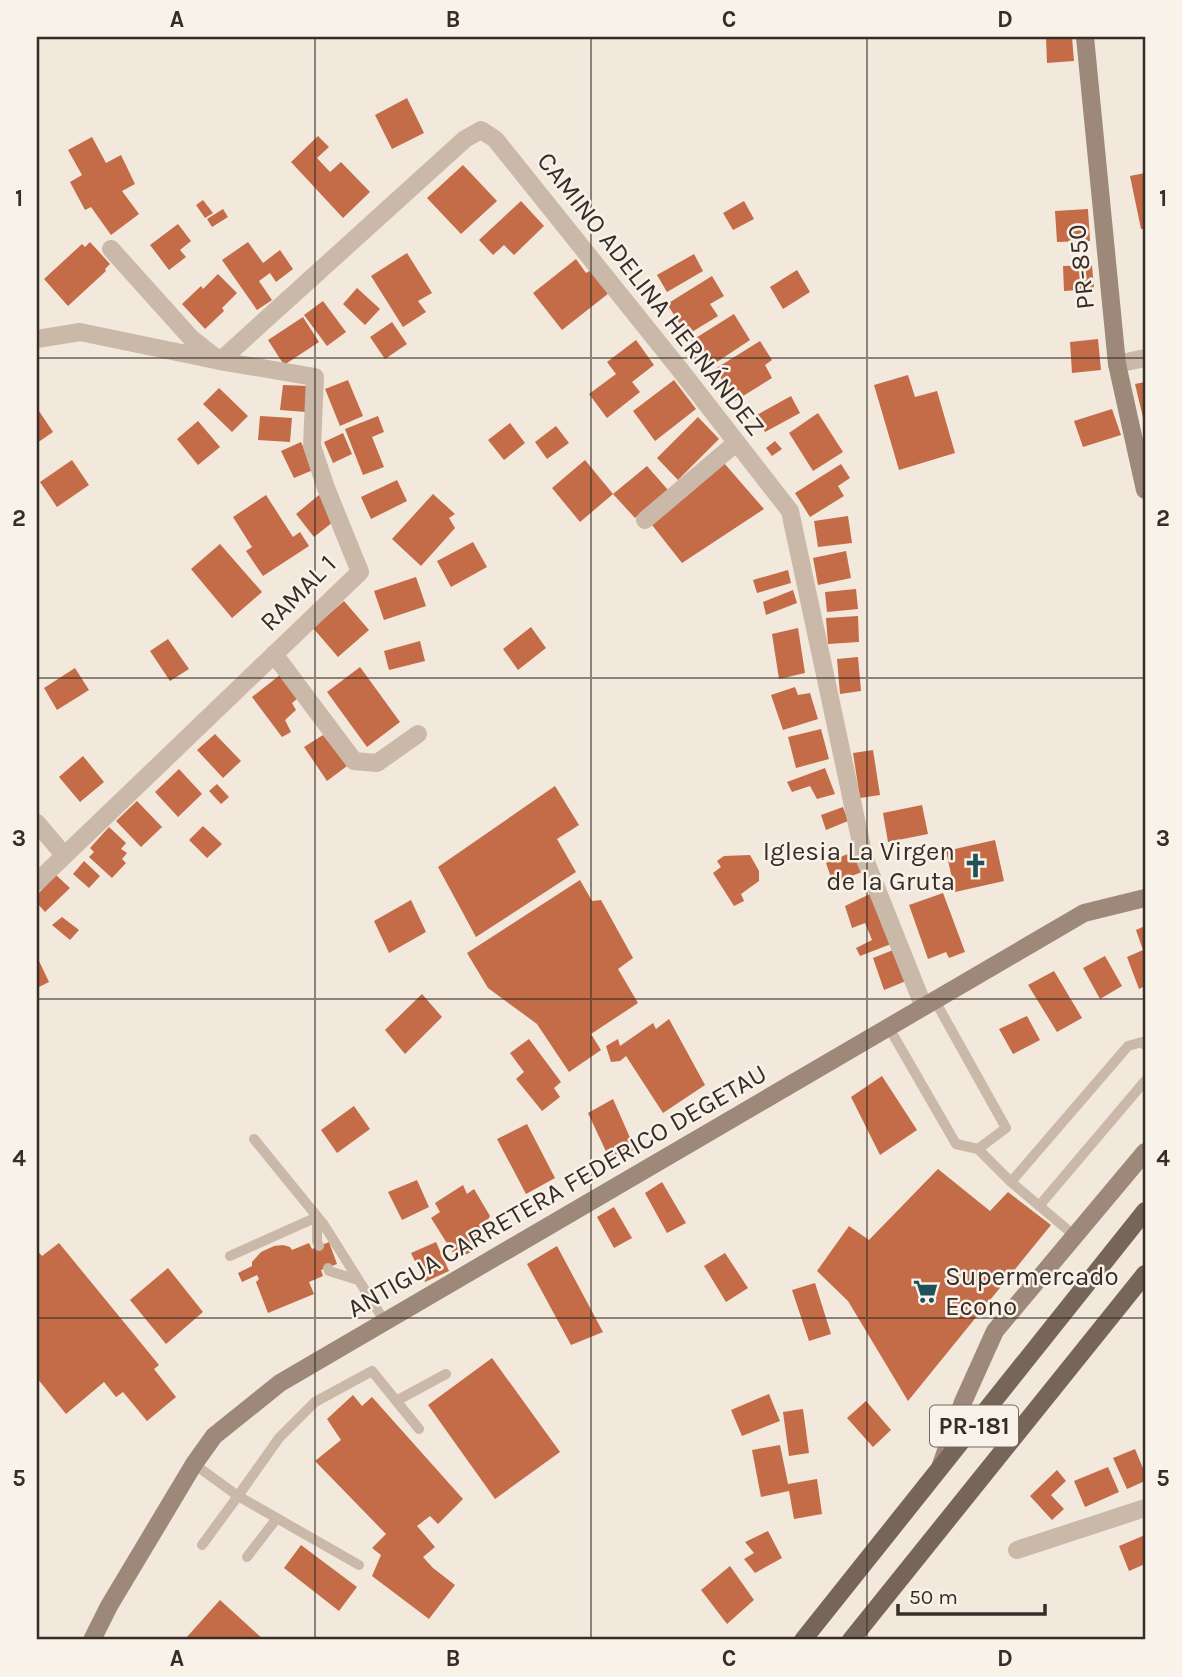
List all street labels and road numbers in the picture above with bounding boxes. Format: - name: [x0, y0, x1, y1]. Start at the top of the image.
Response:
- street label: CAMINO ADELINA HERNÁNDEZ: [531, 145, 772, 442]
- street label: PR-850: [1061, 223, 1101, 311]
- street label: RAMAL 1: [254, 549, 342, 637]
- street label: ANTIGUA CARRETERA FEDERICO DEGETAU: [342, 1058, 772, 1324]
- road number: PR-181: [930, 1406, 1018, 1446]

